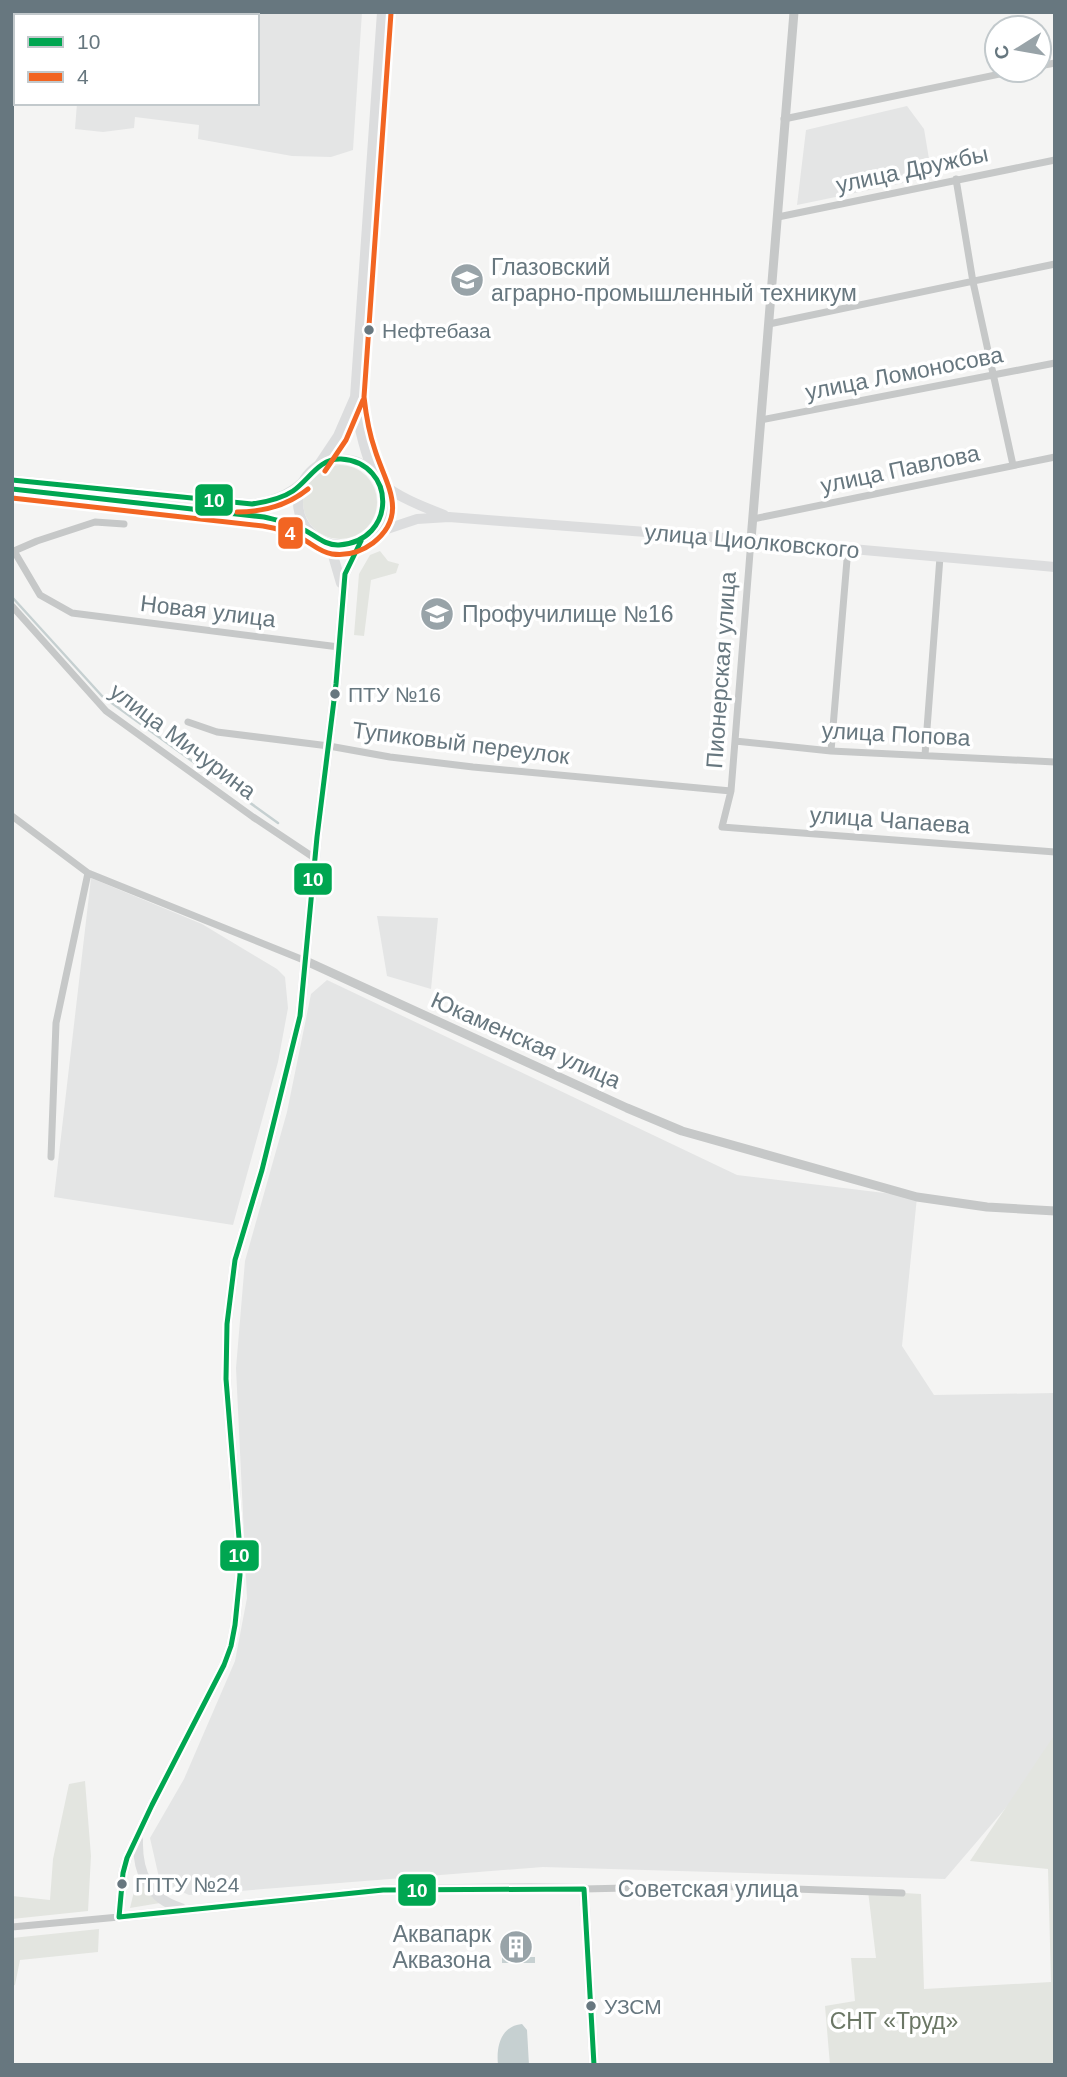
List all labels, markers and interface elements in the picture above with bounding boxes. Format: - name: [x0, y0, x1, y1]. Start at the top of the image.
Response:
- legend: [14, 14, 259, 105]
- north arrow: [983, 14, 1053, 84]
- text: 10: [77, 30, 100, 53]
- text: С: [990, 43, 1013, 61]
- text: 4: [77, 65, 89, 88]
- street label: улица Дружбы: [834, 140, 990, 198]
- place label: Глазовский аграрно-промышленный техникум: [491, 254, 857, 306]
- school or university icon: Глазовский аграрно-промышленный техникум: [448, 261, 486, 299]
- place label: Нефтебаза: [382, 319, 491, 342]
- marker: Нефтебаза: [362, 323, 376, 337]
- street label: улица Ломоносова: [803, 341, 1005, 405]
- street label: улица Павлова: [818, 439, 982, 499]
- line badge: 10: [194, 483, 234, 517]
- text: 10: [203, 490, 225, 511]
- line badge: 4: [277, 516, 304, 550]
- street label: улица Циолковского: [644, 519, 860, 563]
- text: 4: [285, 523, 296, 544]
- street label: Пионерская улица: [701, 570, 741, 769]
- street label: Новая улица: [139, 590, 277, 632]
- school or university icon: Профучилище №16: [418, 595, 456, 633]
- place label: Профучилище №16: [462, 601, 673, 627]
- street label: улица Мичурина: [105, 678, 261, 804]
- place label: ПТУ №16: [348, 683, 441, 706]
- marker: ПТУ №16: [328, 687, 342, 701]
- street label: Тупиковый переулок: [351, 717, 572, 769]
- street label: улица Попова: [821, 717, 971, 751]
- street label: улица Чапаева: [809, 801, 971, 839]
- line badge: 10: [293, 862, 333, 896]
- text: 10: [302, 869, 324, 890]
- street label: Юкаменская улица: [427, 986, 625, 1094]
- line badge: 10: [219, 1539, 260, 1572]
- text: 10: [228, 1545, 250, 1566]
- place label: ГПТУ №24: [135, 1873, 240, 1896]
- line badge: 10: [397, 1873, 437, 1907]
- street label: Советская улица: [618, 1876, 799, 1902]
- marker: ГПТУ №24: [115, 1877, 129, 1891]
- text: 10: [406, 1880, 428, 1901]
- place label: Аквапарк Аквазона: [393, 1921, 492, 1973]
- building icon: Аквапарк Аквазона: [497, 1928, 535, 1966]
- place label: УЗСМ: [604, 1995, 662, 2018]
- marker: УЗСМ: [584, 1999, 598, 2013]
- park label: СНТ «Труд»: [830, 2008, 958, 2034]

